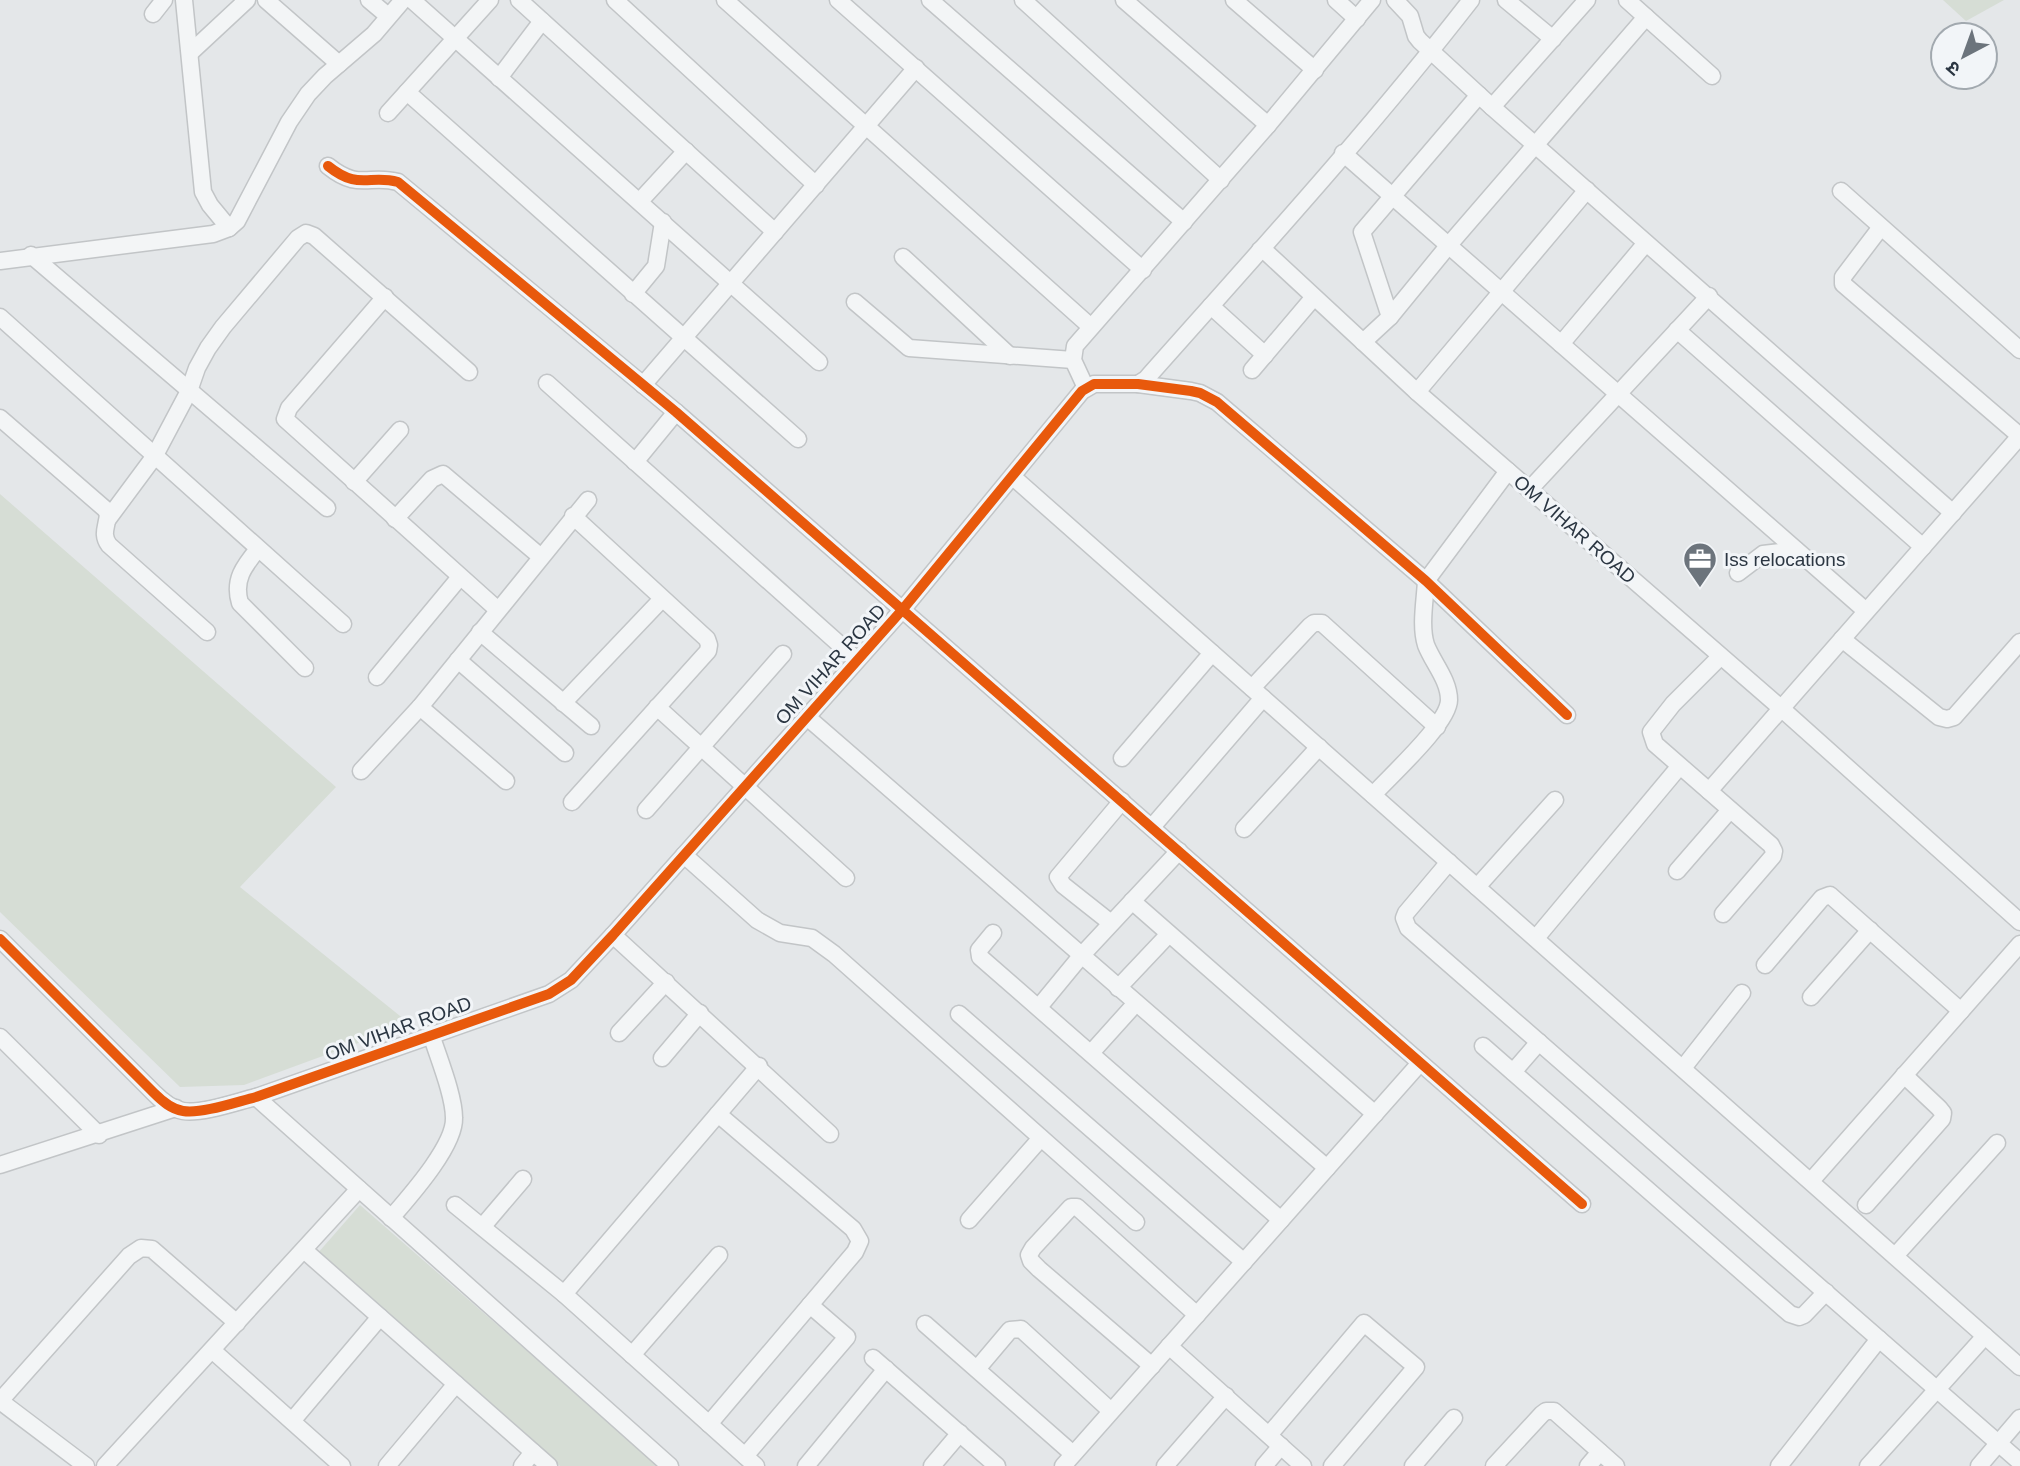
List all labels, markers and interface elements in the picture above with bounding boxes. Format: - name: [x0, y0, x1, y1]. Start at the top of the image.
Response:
- north arrow: [1929, 21, 1999, 91]
- text: उ: [1941, 56, 1964, 80]
- street label: OM VIHAR ROAD: [1510, 471, 1640, 588]
- office icon: Iss relocations: [1681, 540, 1719, 589]
- place label: Iss relocations: [1724, 549, 1845, 570]
- street label: OM VIHAR ROAD: [771, 600, 890, 729]
- street label: OM VIHAR ROAD: [322, 992, 474, 1065]

